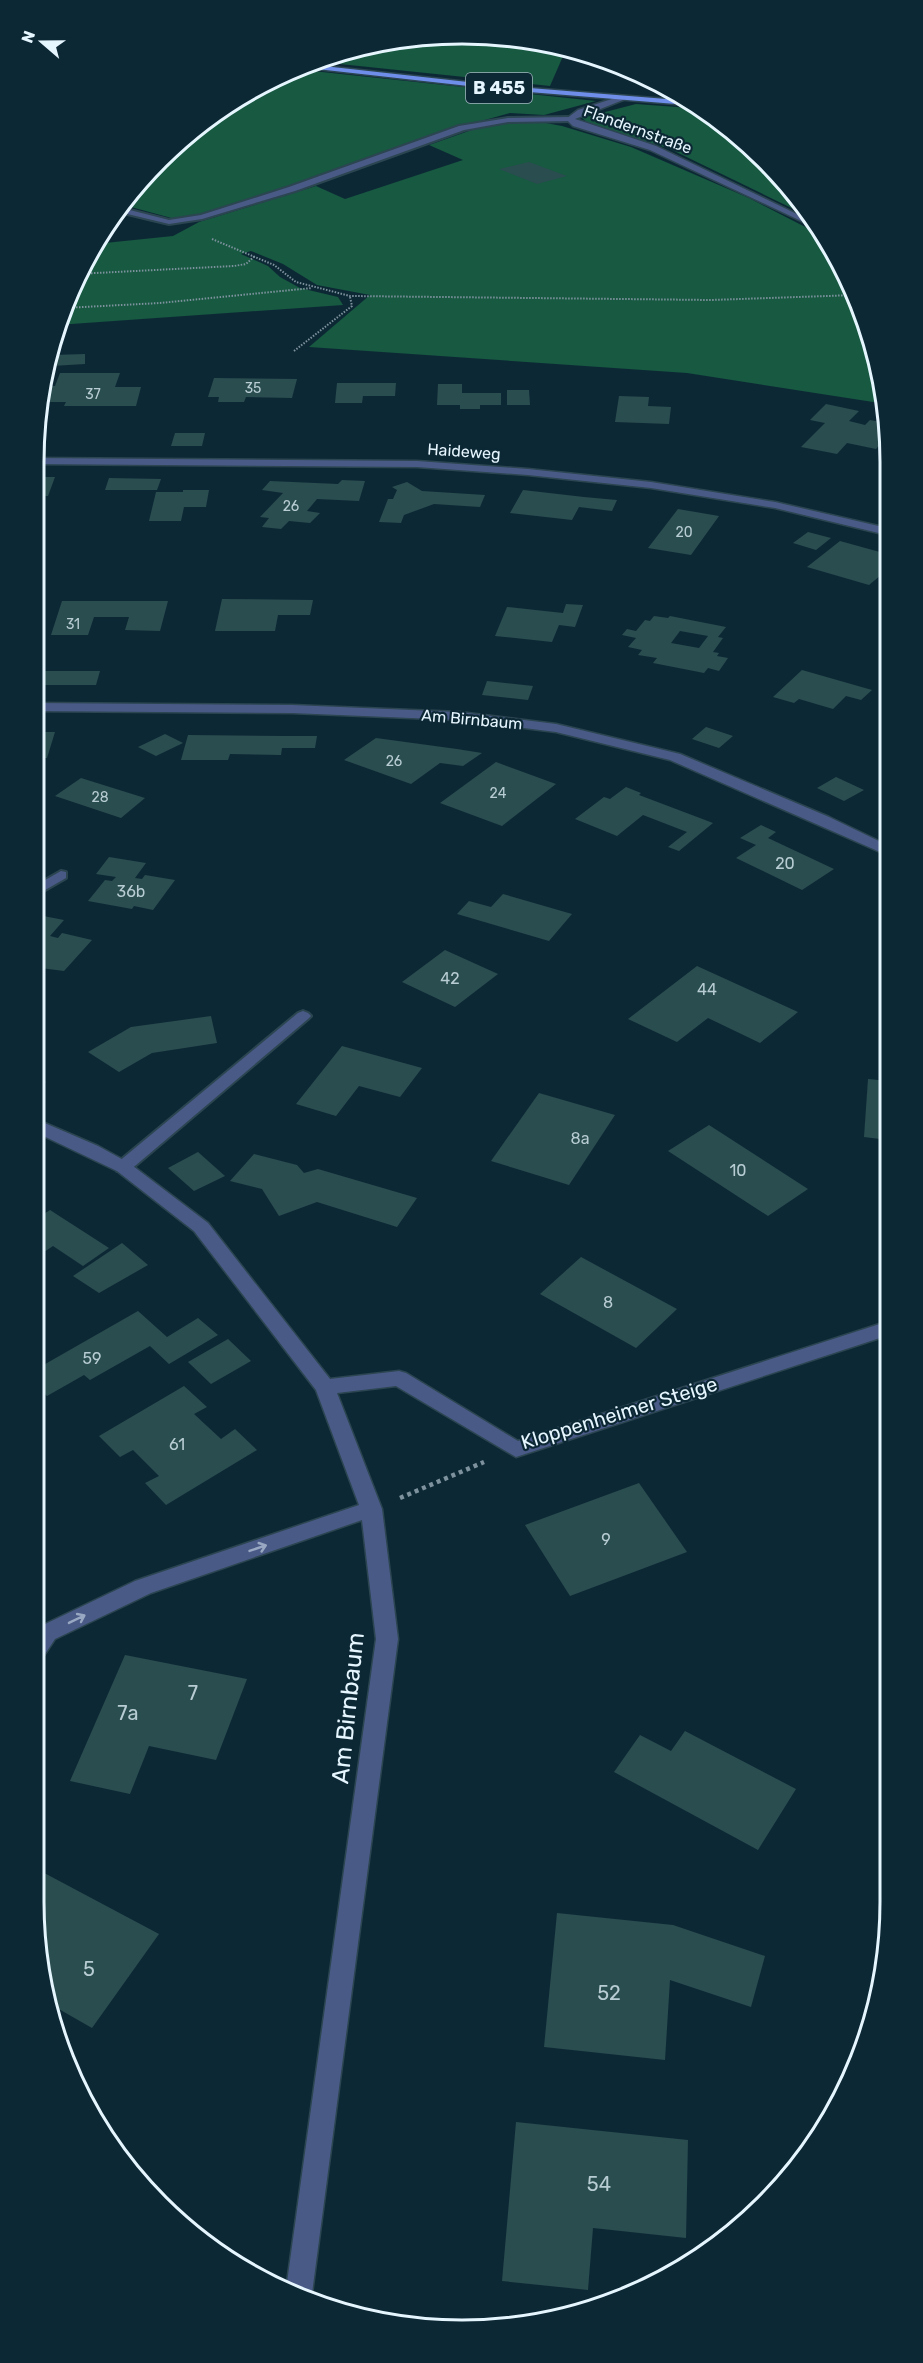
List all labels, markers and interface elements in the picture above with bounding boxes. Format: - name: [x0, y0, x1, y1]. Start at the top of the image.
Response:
- north arrow: [12, 12, 72, 72]
- text: N: [17, 28, 39, 46]
- road number: B 455: [466, 73, 532, 103]
- street label: Flandernstraße: [581, 101, 694, 158]
- house number: 35: [245, 380, 261, 397]
- house number: 37: [85, 386, 101, 403]
- street label: Haideweg: [427, 439, 501, 464]
- house number: 26: [283, 498, 299, 515]
- house number: 20: [675, 524, 693, 541]
- house number: 31: [66, 616, 80, 633]
- street label: Am Birnbaum: [421, 706, 523, 733]
- house number: 26: [386, 753, 402, 770]
- house number: 24: [490, 785, 507, 802]
- house number: 28: [91, 789, 109, 806]
- house number: 20: [775, 854, 795, 873]
- house number: 36b: [117, 882, 145, 901]
- house number: 42: [440, 969, 460, 988]
- house number: 44: [697, 980, 717, 999]
- house number: 8a: [570, 1129, 590, 1148]
- house number: 10: [729, 1161, 747, 1180]
- house number: 8: [603, 1293, 613, 1312]
- house number: 59: [83, 1349, 102, 1368]
- street label: Kloppenheimer Steige: [518, 1372, 720, 1454]
- house number: 61: [169, 1435, 185, 1454]
- house number: 9: [601, 1530, 611, 1549]
- one-way arrow: [248, 1541, 267, 1552]
- one-way arrow: [67, 1612, 85, 1624]
- street label: Am Birnbaum: [326, 1631, 370, 1785]
- house number: 7: [188, 1681, 198, 1705]
- house number: 7a: [117, 1701, 139, 1725]
- house number: 5: [83, 1957, 95, 1981]
- house number: 52: [597, 1981, 621, 2005]
- house number: 54: [587, 2172, 611, 2196]

